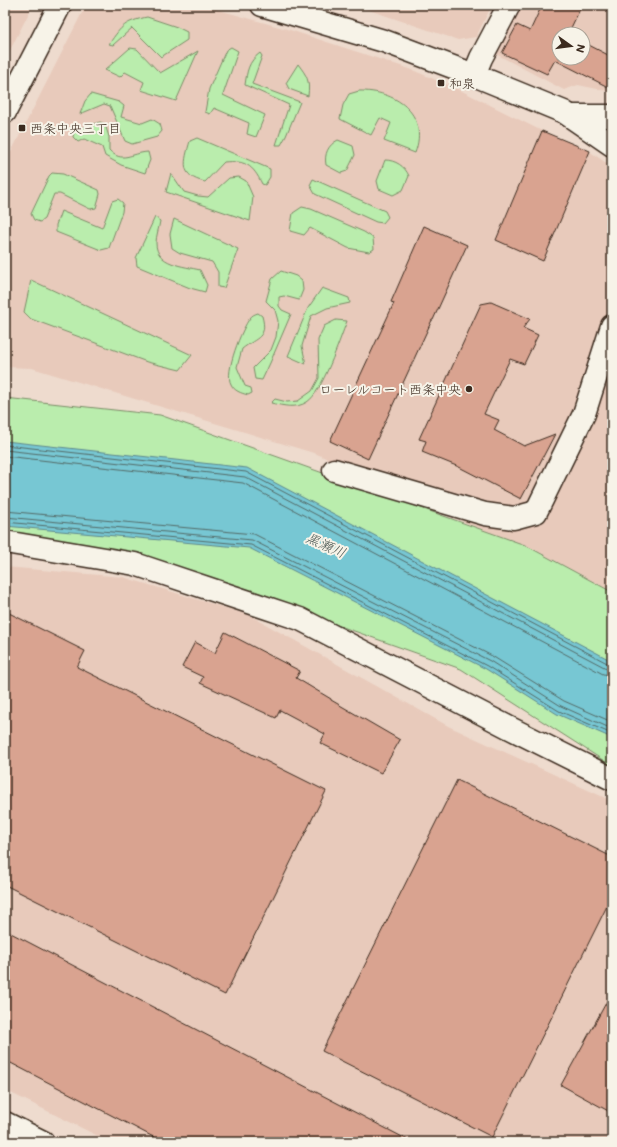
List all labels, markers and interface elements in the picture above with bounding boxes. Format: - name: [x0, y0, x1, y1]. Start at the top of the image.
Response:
- north arrow: [551, 26, 591, 66]
- text: N: [573, 43, 589, 54]
- place label: 和泉: [449, 74, 475, 91]
- marker: 和泉: [436, 78, 446, 88]
- place label: 西条中央三丁目: [30, 119, 121, 136]
- marker: 西条中央三丁目: [17, 123, 27, 133]
- place label: ローレルコート西条中央: [319, 380, 461, 397]
- marker: ローレルコート西条中央: [464, 384, 474, 394]
- water label: 黒瀬川: [303, 527, 349, 562]

